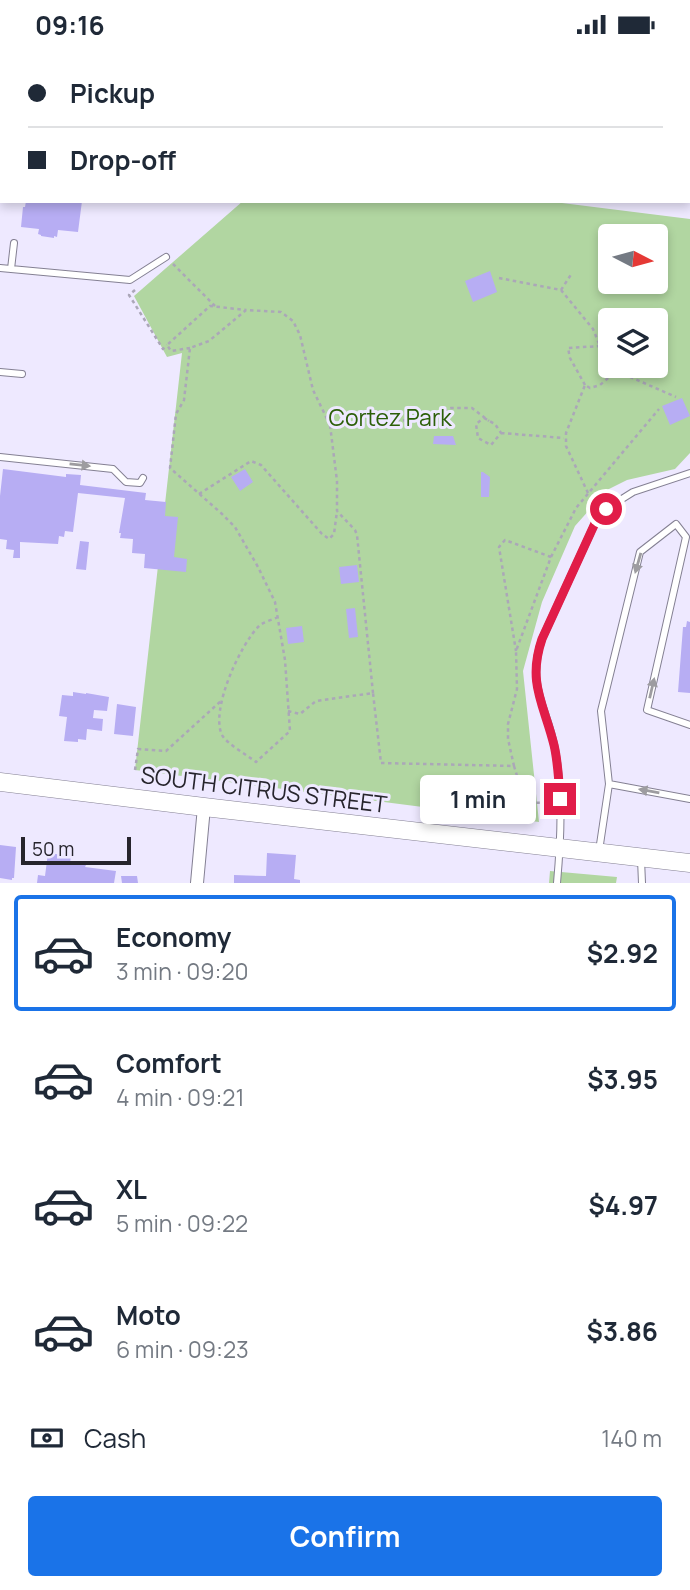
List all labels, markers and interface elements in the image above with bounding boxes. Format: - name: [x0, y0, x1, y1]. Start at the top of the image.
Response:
- text: 09:16: [35, 7, 105, 43]
- text: Pickup: [70, 75, 155, 111]
- text: Drop-off: [70, 142, 176, 178]
- north arrow: [598, 224, 668, 294]
- map controls: [598, 224, 668, 378]
- button: layers: [598, 308, 668, 378]
- park label: Cortez Park: [328, 401, 452, 433]
- one-way arrow: [69, 460, 91, 471]
- route start: [590, 493, 622, 525]
- one-way arrow: [632, 552, 642, 573]
- one-way arrow: [647, 677, 658, 699]
- street label: SOUTH CITRUS STREET: [139, 758, 389, 820]
- callout: 1 min: [420, 775, 536, 823]
- text: 1 min: [450, 783, 506, 815]
- route end: [544, 783, 576, 815]
- one-way arrow: [638, 786, 660, 797]
- scale bar: [21, 834, 131, 866]
- text: 50 m: [32, 836, 74, 862]
- text: Economy: [116, 919, 231, 955]
- icon: car: [32, 922, 95, 985]
- text: $2.92: [587, 935, 658, 971]
- text: 3 min · 09:20: [116, 955, 249, 987]
- text: Comfort: [116, 1045, 222, 1081]
- icon: car: [32, 1048, 95, 1111]
- text: $3.95: [587, 1061, 658, 1097]
- text: 4 min · 09:21: [116, 1081, 244, 1113]
- text: XL: [116, 1171, 147, 1207]
- icon: car: [32, 1174, 95, 1237]
- text: $4.97: [589, 1187, 658, 1223]
- text: 5 min · 09:22: [116, 1207, 248, 1239]
- text: Moto: [116, 1297, 181, 1333]
- icon: car: [32, 1300, 95, 1363]
- text: $3.86: [587, 1313, 658, 1349]
- text: 6 min · 09:23: [116, 1333, 249, 1365]
- icon: cash: [28, 1419, 66, 1457]
- text: Cash: [84, 1420, 146, 1456]
- text: 140 m: [601, 1422, 662, 1454]
- button: Confirm: [28, 1496, 662, 1576]

